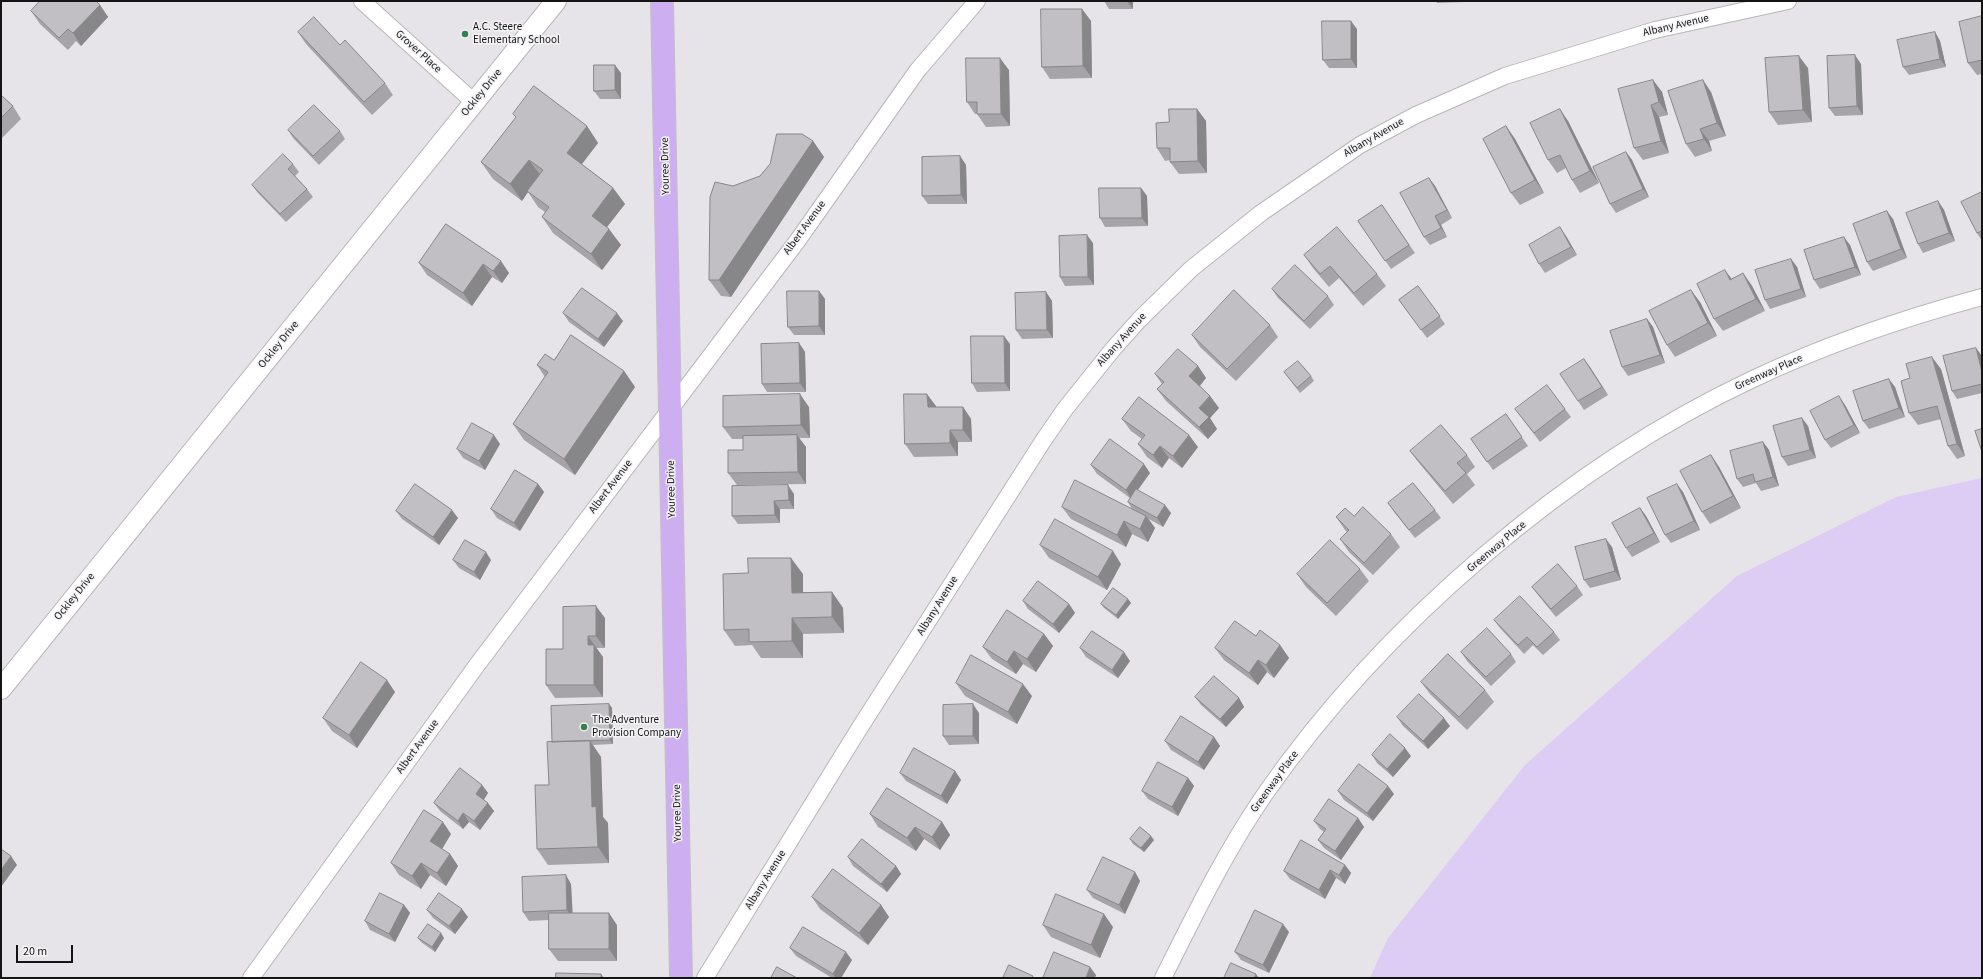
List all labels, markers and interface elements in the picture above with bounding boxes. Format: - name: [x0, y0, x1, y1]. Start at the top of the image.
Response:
- street label: Albany Avenue: [1642, 12, 1710, 40]
- place label: A.C. Steere Elementary School: [473, 21, 560, 47]
- street label: Grover Place: [392, 28, 444, 76]
- marker: A.C. Steere Elementary School: [460, 29, 470, 39]
- street label: Ockley Drive: [459, 67, 505, 119]
- street label: Albany Avenue: [1341, 115, 1407, 161]
- street label: Youree Drive: [659, 137, 673, 195]
- street label: Albert Avenue: [781, 198, 829, 258]
- street label: Albany Avenue: [1095, 310, 1149, 370]
- street label: Ockley Drive: [256, 319, 302, 371]
- street label: Greenway Place: [1733, 352, 1805, 394]
- street label: Albert Avenue: [586, 457, 636, 517]
- street label: Youree Drive: [665, 460, 679, 518]
- street label: Greenway Place: [1465, 519, 1529, 575]
- street label: Ockley Drive: [52, 571, 98, 623]
- street label: Albany Avenue: [915, 574, 961, 638]
- place label: The Adventure Provision Company: [592, 714, 681, 740]
- street label: Albert Avenue: [394, 717, 442, 777]
- marker: The Adventure Provision Company: [579, 722, 589, 732]
- street label: Greenway Place: [1248, 749, 1302, 815]
- street label: Youree Drive: [671, 784, 685, 842]
- street label: Albany Avenue: [743, 848, 789, 912]
- scale bar: [18, 937, 75, 963]
- text: 20 m: [23, 943, 47, 960]

